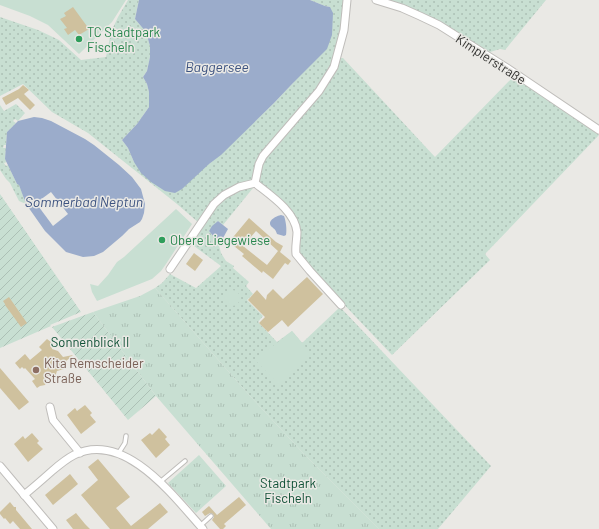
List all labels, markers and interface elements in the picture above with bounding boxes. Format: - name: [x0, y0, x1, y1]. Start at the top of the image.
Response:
- place label: TC Stadtpark Fischeln: [87, 24, 161, 55]
- street label: Kimplerstraße: [453, 30, 529, 88]
- marker: TC Stadtpark Fischeln: [74, 34, 84, 44]
- water label: Baggersee: [185, 58, 249, 75]
- water label: Sommerbad Neptun: [25, 193, 143, 210]
- place label: Obere Liegewiese: [170, 232, 270, 248]
- marker: Obere Liegewiese: [157, 235, 167, 245]
- park label: Sonnenblick II: [51, 334, 129, 350]
- place label: Kita Remscheider Straße: [44, 355, 144, 386]
- marker: Kita Remscheider Straße: [31, 365, 41, 375]
- park label: Stadtpark Fischeln: [260, 475, 316, 506]

